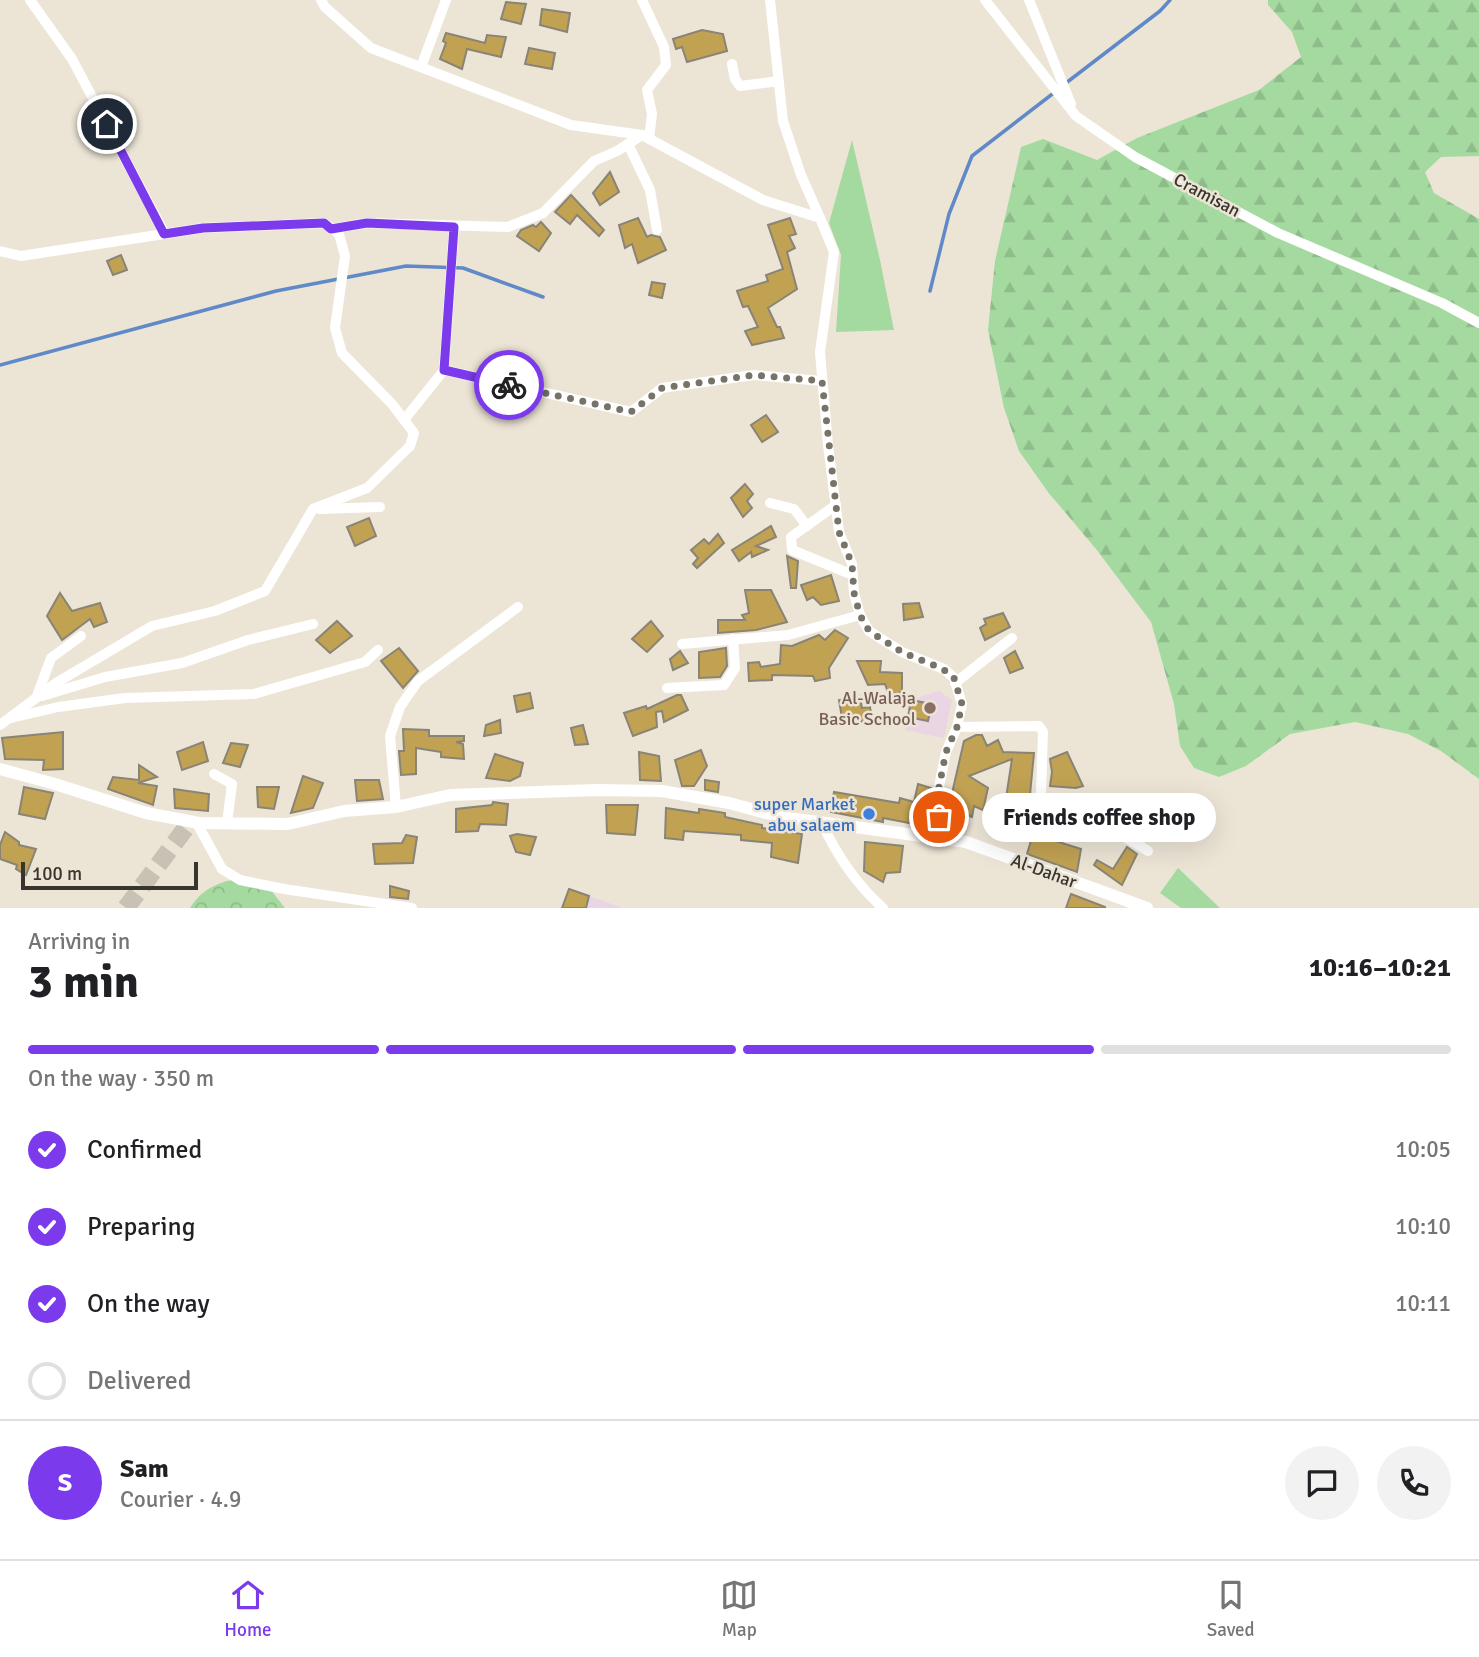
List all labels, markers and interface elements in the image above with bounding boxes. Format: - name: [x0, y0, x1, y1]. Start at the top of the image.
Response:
- pin: [77, 94, 137, 154]
- icon: home: [88, 105, 126, 143]
- street label: Cramisan: [1170, 168, 1244, 222]
- courier: [474, 350, 544, 420]
- icon: bike: [490, 366, 528, 404]
- place label: Al-Walaja Basic School: [818, 687, 916, 730]
- marker: Al-Walaja Basic School: [922, 700, 938, 716]
- pin: [909, 787, 969, 847]
- callout: Friends coffee shop: [981, 792, 1216, 842]
- place label: super Market abu salaem: [754, 793, 855, 836]
- icon: bag: [920, 798, 958, 836]
- text: Friends coffee shop: [1003, 803, 1195, 832]
- marker: super Market abu salaem: [861, 806, 877, 822]
- street label: Al-Dahar: [1008, 849, 1080, 893]
- scale bar: [21, 859, 198, 891]
- text: 100 m: [32, 862, 82, 886]
- text: Arriving in: [28, 927, 130, 956]
- text: 10:16–10:21: [1309, 952, 1451, 984]
- text: 3 min: [28, 954, 139, 1010]
- text: On the way · 350 m: [28, 1064, 214, 1093]
- icon: check: [28, 1131, 66, 1169]
- text: Confirmed: [87, 1134, 202, 1166]
- text: 10:05: [1395, 1135, 1451, 1164]
- icon: check: [28, 1208, 66, 1246]
- text: Preparing: [87, 1211, 195, 1243]
- text: 10:10: [1395, 1212, 1451, 1241]
- icon: check: [28, 1285, 66, 1323]
- text: On the way: [87, 1288, 210, 1320]
- text: 10:11: [1395, 1289, 1451, 1318]
- text: Delivered: [87, 1365, 192, 1397]
- button: chat: [1285, 1446, 1359, 1520]
- button: phone: [1377, 1446, 1451, 1520]
- text: Sam: [120, 1453, 169, 1485]
- text: S: [58, 1467, 72, 1499]
- text: Courier · 4.9: [120, 1485, 241, 1514]
- tab: Home: [224, 1576, 272, 1642]
- tab: Map: [720, 1576, 758, 1642]
- tab: Saved: [1207, 1576, 1255, 1642]

